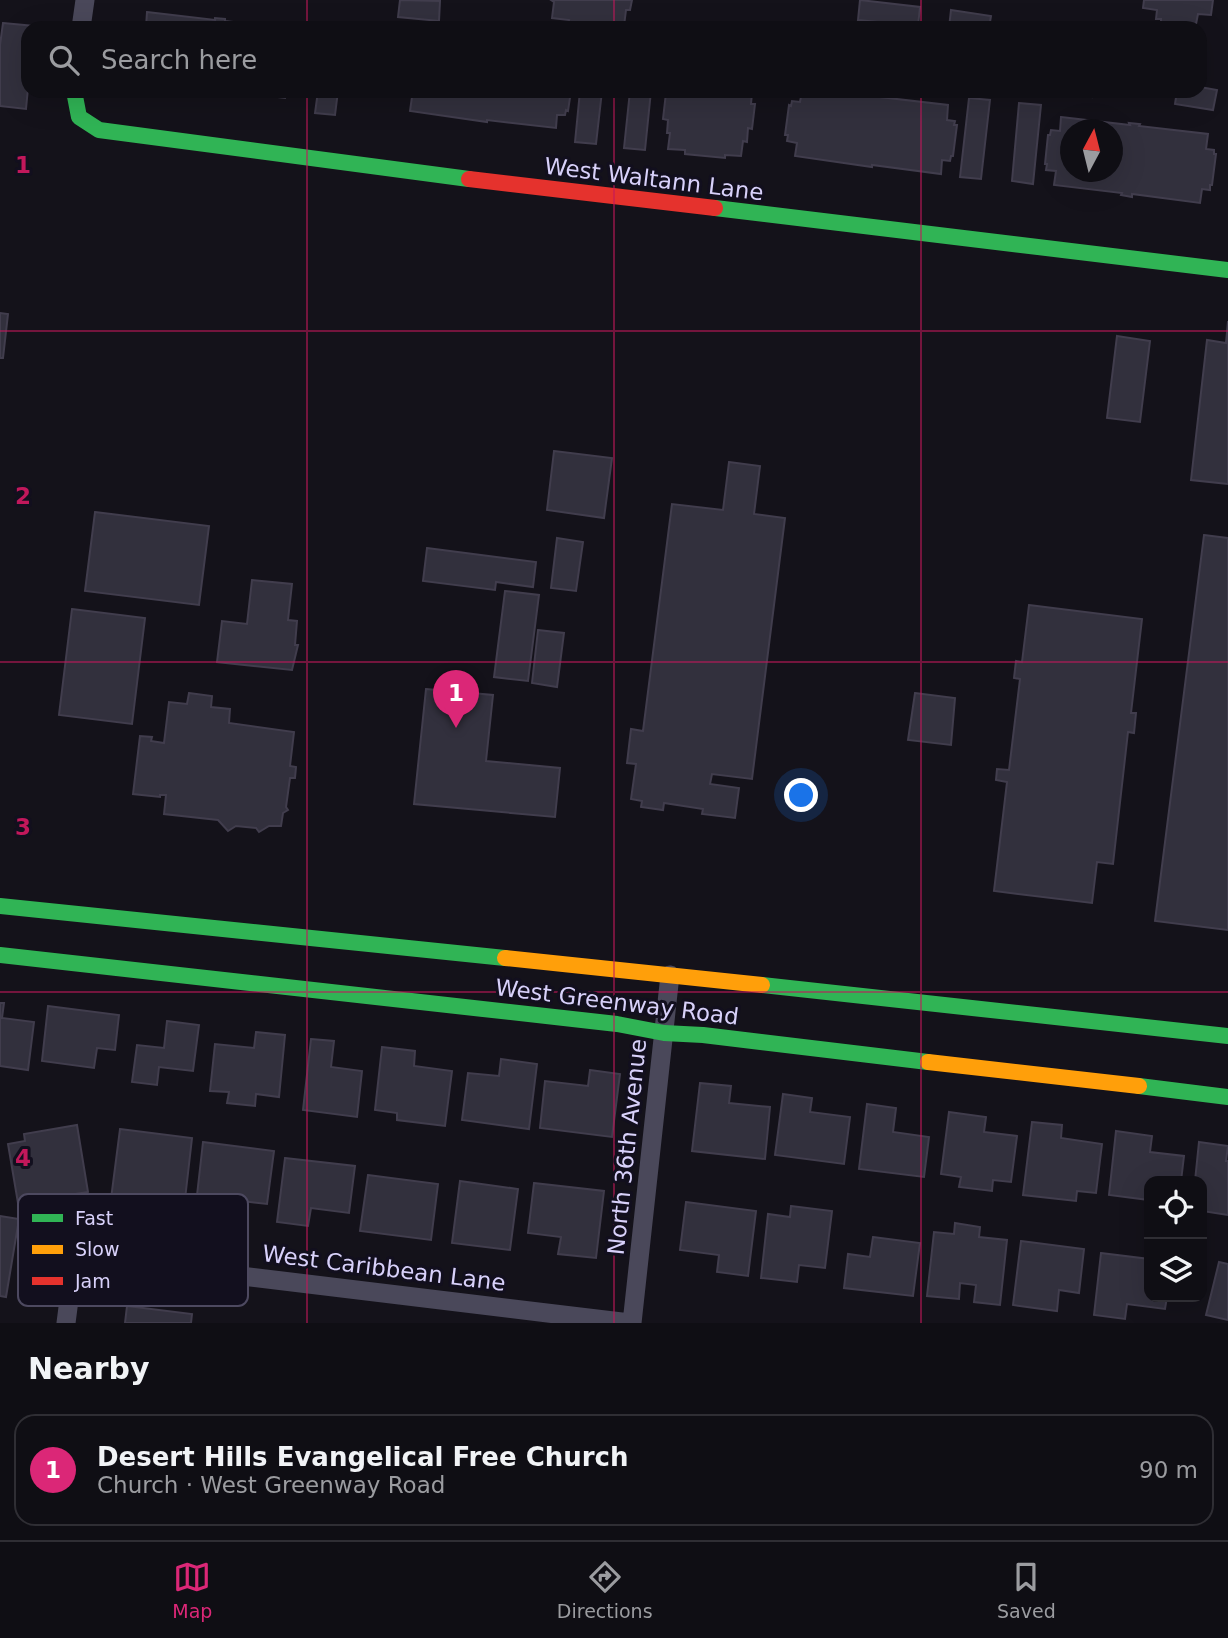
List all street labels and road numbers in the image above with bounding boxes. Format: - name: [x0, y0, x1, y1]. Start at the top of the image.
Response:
- street label: West Waltann Lane: [543, 153, 765, 205]
- street label: West Greenway Road: [494, 974, 740, 1030]
- street label: North 36th Avenue: [603, 1038, 651, 1256]
- street label: West Caribbean Lane: [261, 1240, 507, 1296]

